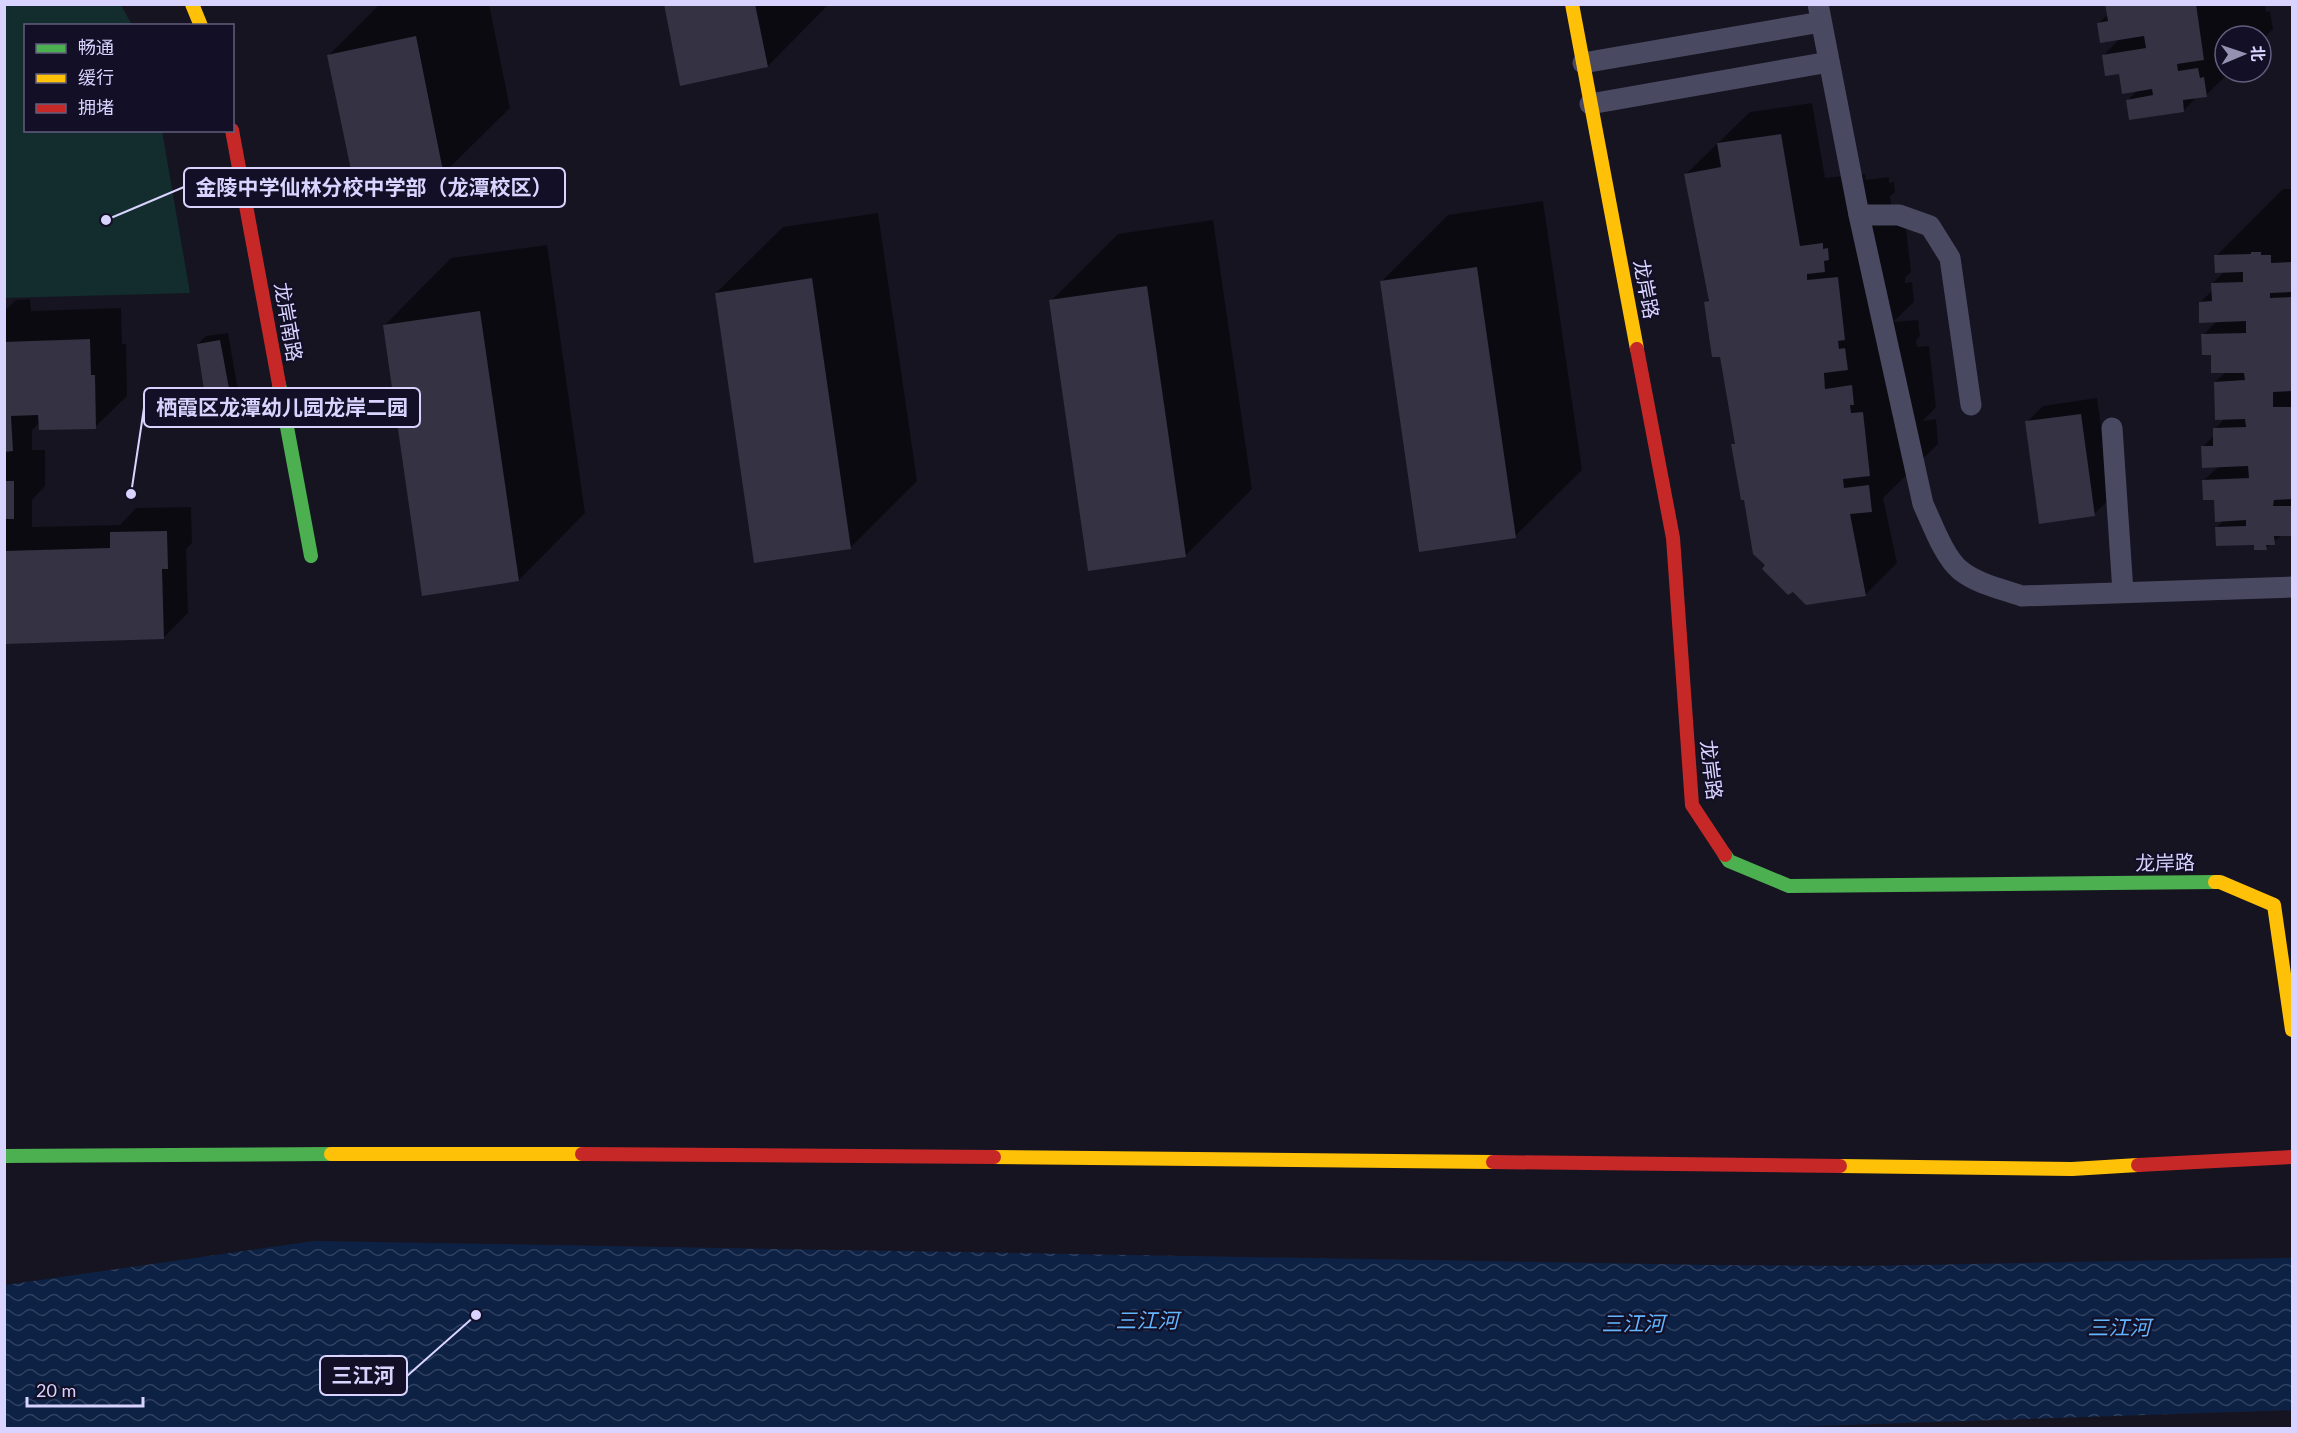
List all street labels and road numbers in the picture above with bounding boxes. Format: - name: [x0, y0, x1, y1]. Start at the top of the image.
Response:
- street label: 龙岸路: [1629, 257, 1664, 321]
- street label: 龙岸南路: [270, 280, 308, 363]
- street label: 龙岸路: [1696, 739, 1728, 801]
- street label: 龙岸路: [2135, 849, 2195, 875]

